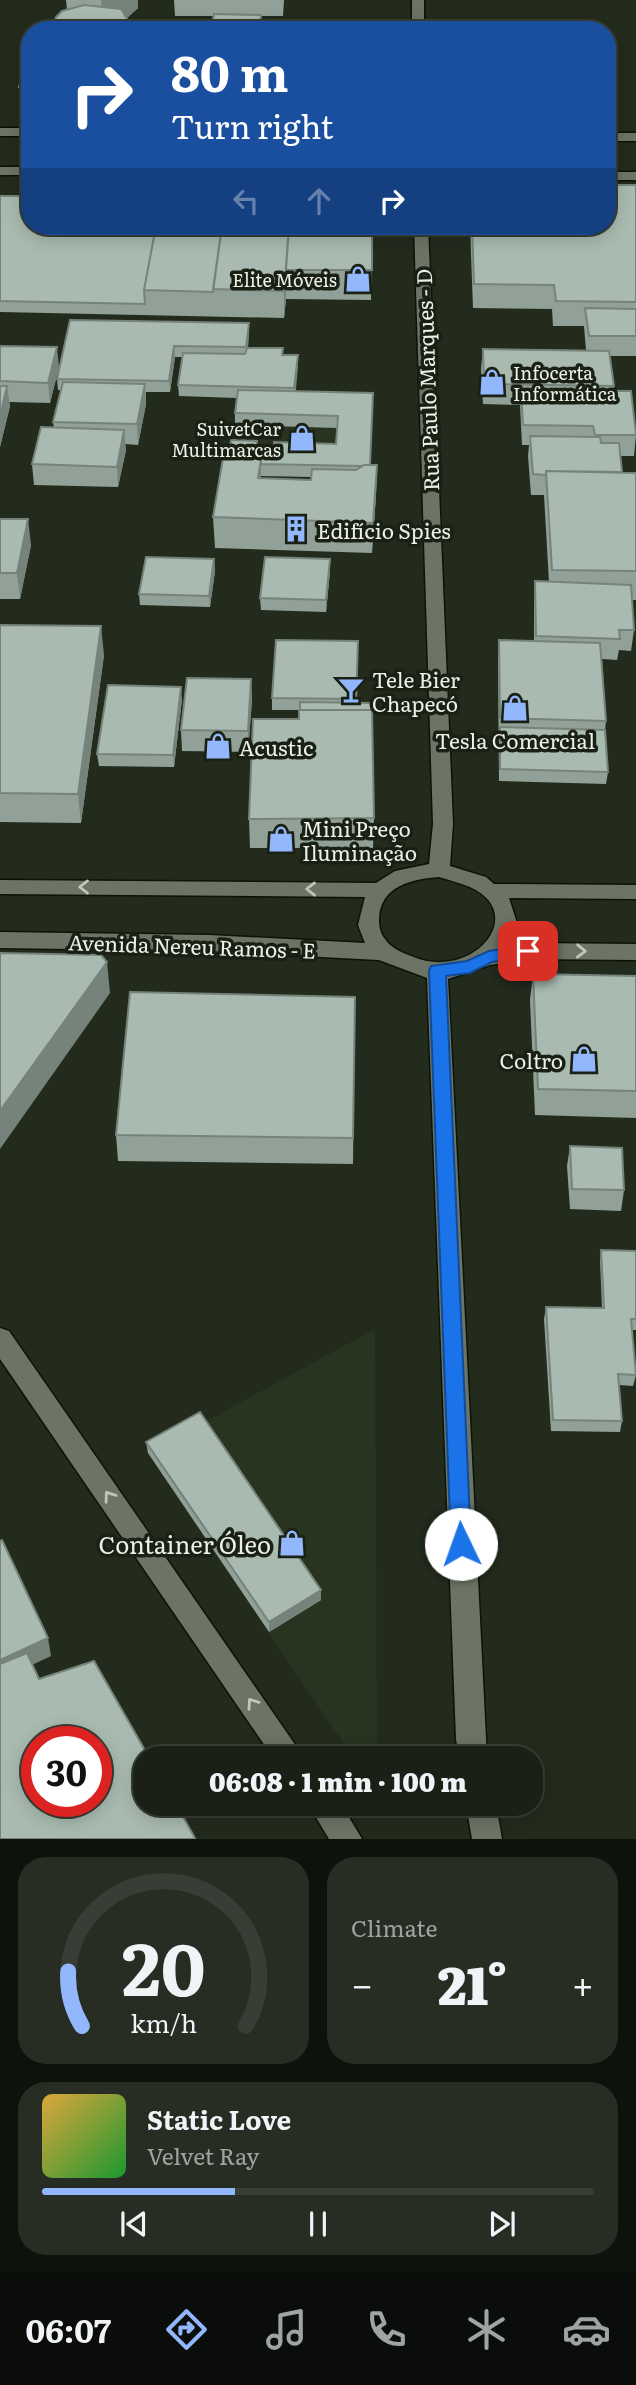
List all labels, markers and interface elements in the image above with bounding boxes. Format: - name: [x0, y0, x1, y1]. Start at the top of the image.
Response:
- text: 80 m: [171, 34, 289, 107]
- icon: right: [56, 49, 147, 140]
- text: Turn right: [171, 101, 333, 149]
- icon: left: [227, 182, 265, 220]
- icon: ahead: [300, 182, 338, 220]
- icon: right: [373, 182, 411, 220]
- shop icon: Elite Móveis: [343, 264, 373, 294]
- place label: Elite Móveis: [232, 266, 337, 293]
- street label: Rua Paulo Marques - D: [407, 268, 445, 492]
- place label: Infocerta Informática: [513, 359, 617, 407]
- shop icon: Infocerta Informática: [477, 367, 507, 397]
- place label: SuivetCar Multimarcas: [171, 415, 281, 463]
- shop icon: SuivetCar Multimarcas: [287, 423, 317, 453]
- building icon: Edifício Spies: [281, 514, 311, 544]
- place label: Edifício Spies: [317, 514, 451, 545]
- place label: Tele Bier Chapecó: [372, 663, 460, 718]
- bar icon: Tele Bier Chapecó: [336, 675, 366, 705]
- shop icon: Tesla Comercial: [500, 693, 530, 723]
- place label: Tesla Comercial: [435, 724, 595, 755]
- shop icon: Acustic: [203, 731, 233, 761]
- place label: Acustic: [239, 731, 313, 762]
- place label: Mini Preço Iluminação: [302, 812, 417, 867]
- shop icon: Mini Preço Iluminação: [266, 824, 296, 854]
- one-way arrow: [78, 879, 89, 895]
- one-way arrow: [306, 881, 316, 897]
- pin: [498, 921, 558, 981]
- street label: Avenida Nereu Ramos - E: [68, 925, 316, 965]
- icon: arrive: [509, 932, 547, 970]
- one-way arrow: [576, 943, 587, 959]
- place label: Coltro: [499, 1044, 563, 1075]
- shop icon: Coltro: [569, 1044, 599, 1074]
- one-way arrow: [105, 1491, 117, 1504]
- position arrow: [424, 1507, 498, 1581]
- place label: Container Óleo: [98, 1526, 271, 1561]
- shop icon: Container Óleo: [277, 1528, 307, 1558]
- one-way arrow: [248, 1698, 260, 1711]
- speed limit sign: 30: [21, 1726, 112, 1817]
- text: 06:08 · 1 min · 100 m: [209, 1761, 467, 1800]
- text: Climate: [351, 1910, 437, 1944]
- text: 20: [122, 1911, 205, 2019]
- text: 21°: [438, 1944, 507, 2021]
- text: −: [351, 1954, 373, 2011]
- text: +: [572, 1954, 594, 2011]
- text: km/h: [130, 2004, 197, 2041]
- text: Static Love: [147, 2099, 291, 2138]
- text: Velvet Ray: [147, 2138, 259, 2172]
- icon: previous: [115, 2205, 153, 2243]
- icon: pause: [299, 2205, 337, 2243]
- icon: next: [483, 2205, 521, 2243]
- text: 06:07: [25, 2305, 111, 2353]
- icon: directions: [162, 2305, 211, 2354]
- icon: music: [262, 2305, 311, 2354]
- icon: phone: [362, 2305, 411, 2354]
- icon: climate: [462, 2305, 511, 2354]
- icon: car: [562, 2305, 611, 2354]

